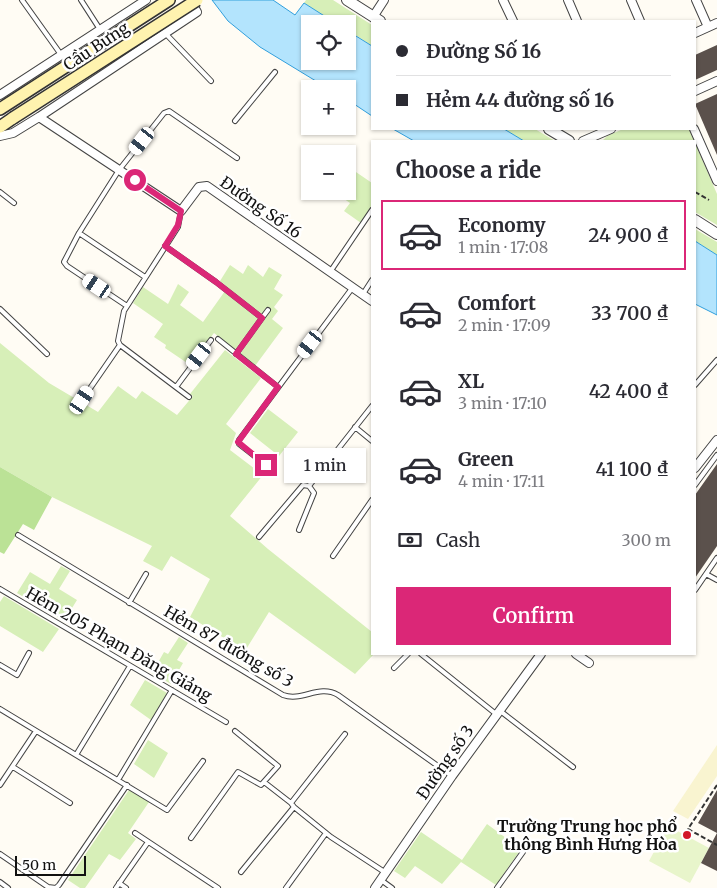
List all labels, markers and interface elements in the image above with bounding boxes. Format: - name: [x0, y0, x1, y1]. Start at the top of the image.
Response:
- map controls: [301, 15, 356, 200]
- button: locate: [301, 15, 356, 70]
- street label: Cầu Bưng: [59, 17, 133, 75]
- text: Đường Số 16: [426, 39, 541, 63]
- button: +: [301, 80, 356, 135]
- text: Hẻm 44 đường số 16: [426, 88, 614, 112]
- car: [126, 125, 157, 157]
- button: −: [301, 145, 356, 200]
- text: Choose a ride: [396, 156, 541, 184]
- route start: [124, 169, 146, 191]
- street label: Đường Số 16: [216, 172, 306, 243]
- icon: car: [398, 213, 443, 258]
- text: Economy: [458, 213, 546, 237]
- text: 24 900 ₫: [588, 223, 669, 247]
- text: 1 min · 17:08: [458, 237, 548, 257]
- car: [80, 271, 113, 301]
- icon: car: [398, 291, 443, 336]
- text: Comfort: [458, 291, 536, 315]
- text: 33 700 ₫: [591, 301, 669, 325]
- text: 2 min · 17:09: [458, 315, 551, 335]
- car: [294, 328, 325, 360]
- car: [183, 340, 214, 372]
- icon: car: [398, 369, 443, 414]
- text: XL: [458, 369, 484, 393]
- text: 42 400 ₫: [589, 379, 669, 403]
- car: [67, 383, 96, 417]
- text: 3 min · 17:10: [458, 393, 547, 413]
- icon: car: [398, 447, 443, 492]
- text: Green: [458, 447, 514, 471]
- callout: 1 min: [284, 448, 366, 482]
- route end: [255, 454, 277, 476]
- text: 1 min: [303, 455, 347, 475]
- text: 41 100 ₫: [595, 457, 669, 481]
- text: 4 min · 17:11: [458, 471, 545, 491]
- icon: cash: [396, 526, 424, 554]
- text: Cash: [436, 528, 480, 552]
- text: 300 m: [622, 530, 671, 550]
- street label: Hẻm 205 Phạm Đăng Giảng: [22, 582, 216, 706]
- button: Confirm: [396, 587, 671, 645]
- street label: Hẻm 87 đường số 3: [161, 601, 297, 691]
- street label: Đường số 3: [412, 721, 478, 803]
- place label: Trường Trung học phổ thông Bình Hưng Hòa: [497, 816, 677, 854]
- marker: Trường Trung học phổ thông Bình Hưng Hòa: [681, 829, 693, 841]
- scale bar: [15, 853, 86, 876]
- text: 50 m: [22, 856, 56, 874]

